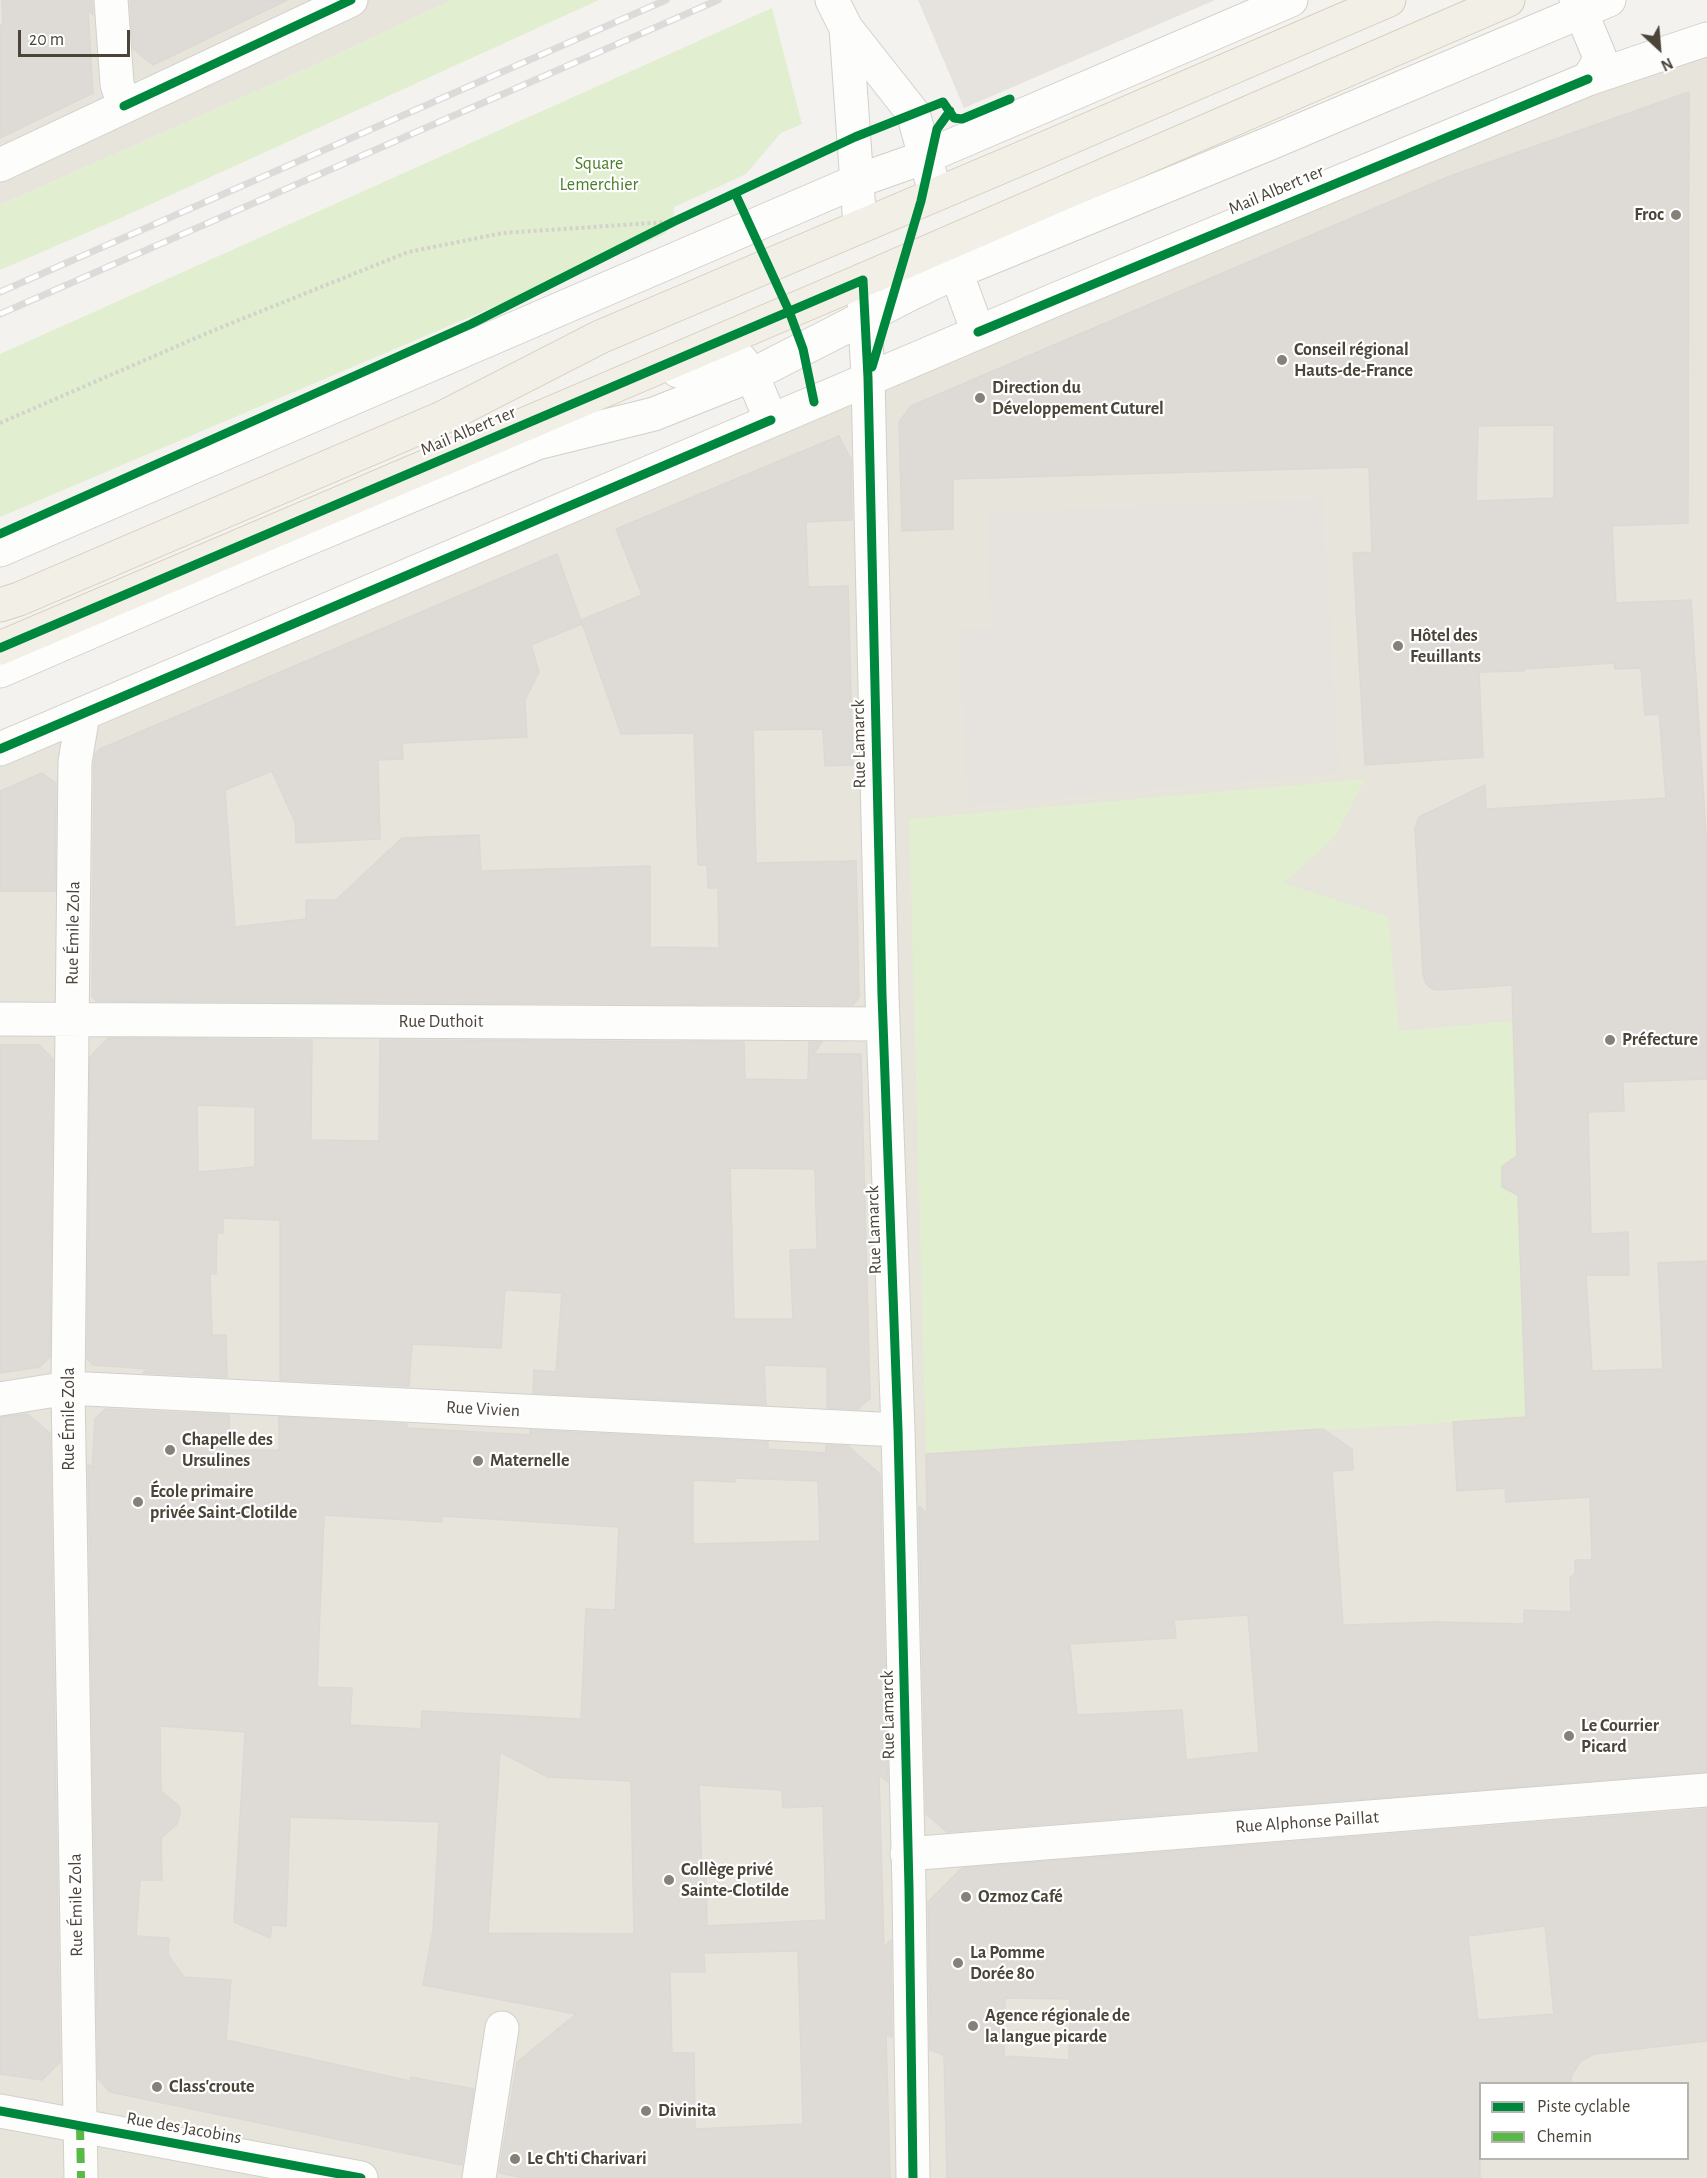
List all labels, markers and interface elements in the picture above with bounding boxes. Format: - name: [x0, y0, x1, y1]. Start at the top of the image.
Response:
- scale bar: [21, 18, 134, 56]
- north arrow: [1629, 18, 1689, 78]
- text: 20 m: [29, 31, 64, 49]
- text: N: [1658, 55, 1675, 74]
- park label: Square Lemerchier: [560, 153, 638, 195]
- street label: Mail Albert 1er: [1225, 160, 1327, 220]
- place label: Froc: [1634, 204, 1664, 226]
- marker: Froc: [1669, 208, 1683, 222]
- place label: Conseil régional Hauts-de-France: [1294, 339, 1413, 382]
- marker: Conseil régional Hauts-de-France: [1275, 353, 1289, 367]
- place label: Direction du Développement Cuturel: [992, 377, 1164, 420]
- marker: Direction du Développement Cuturel: [973, 391, 987, 405]
- street label: Mail Albert 1er: [417, 401, 519, 461]
- place label: Hôtel des Feuillants: [1410, 625, 1481, 668]
- marker: Hôtel des Feuillants: [1391, 639, 1405, 653]
- street label: Rue Lamarck: [847, 699, 871, 789]
- street label: Rue Émile Zola: [61, 881, 85, 985]
- street label: Rue Duthoit: [399, 1011, 483, 1033]
- place label: Préfecture: [1622, 1029, 1698, 1051]
- marker: Préfecture: [1603, 1033, 1617, 1047]
- street label: Rue Lamarck: [862, 1185, 886, 1275]
- street label: Rue Émile Zola: [58, 1367, 80, 1471]
- street label: Rue Vivien: [445, 1396, 521, 1422]
- place label: Chapelle des Ursulines: [182, 1429, 273, 1472]
- marker: Chapelle des Ursulines: [163, 1443, 177, 1457]
- place label: Maternelle: [490, 1450, 569, 1472]
- marker: Maternelle: [471, 1454, 485, 1468]
- place label: École primaire privée Saint-Clotilde: [150, 1481, 297, 1524]
- marker: École primaire privée Saint-Clotilde: [131, 1495, 145, 1509]
- street label: Rue Lamarck: [876, 1670, 900, 1760]
- place label: Le Courrier Picard: [1581, 1715, 1659, 1758]
- marker: Le Courrier Picard: [1562, 1729, 1576, 1743]
- street label: Rue Alphonse Paillat: [1235, 1806, 1379, 1838]
- street label: Rue Émile Zola: [64, 1853, 88, 1957]
- place label: Collège privé Sainte-Clotilde: [681, 1859, 789, 1902]
- marker: Collège privé Sainte-Clotilde: [662, 1873, 676, 1887]
- place label: Ozmoz Café: [978, 1886, 1063, 1908]
- marker: Ozmoz Café: [959, 1890, 973, 1904]
- place label: La Pomme Dorée 80: [970, 1942, 1045, 1984]
- marker: La Pomme Dorée 80: [951, 1956, 965, 1970]
- place label: Agence régionale de la langue picarde: [985, 2005, 1130, 2048]
- marker: Agence régionale de la langue picarde: [966, 2019, 980, 2033]
- place label: Class'croute: [169, 2076, 255, 2098]
- marker: Class'croute: [150, 2080, 164, 2094]
- legend: [1479, 2082, 1689, 2160]
- text: Piste cyclable: [1537, 2098, 1630, 2116]
- place label: Divinita: [658, 2100, 716, 2122]
- marker: Divinita: [639, 2104, 653, 2118]
- street label: Rue des Jacobins: [125, 2107, 243, 2149]
- text: Chemin: [1537, 2128, 1592, 2146]
- place label: Le Ch'ti Charivari: [527, 2148, 647, 2170]
- marker: Le Ch'ti Charivari: [508, 2152, 522, 2166]

